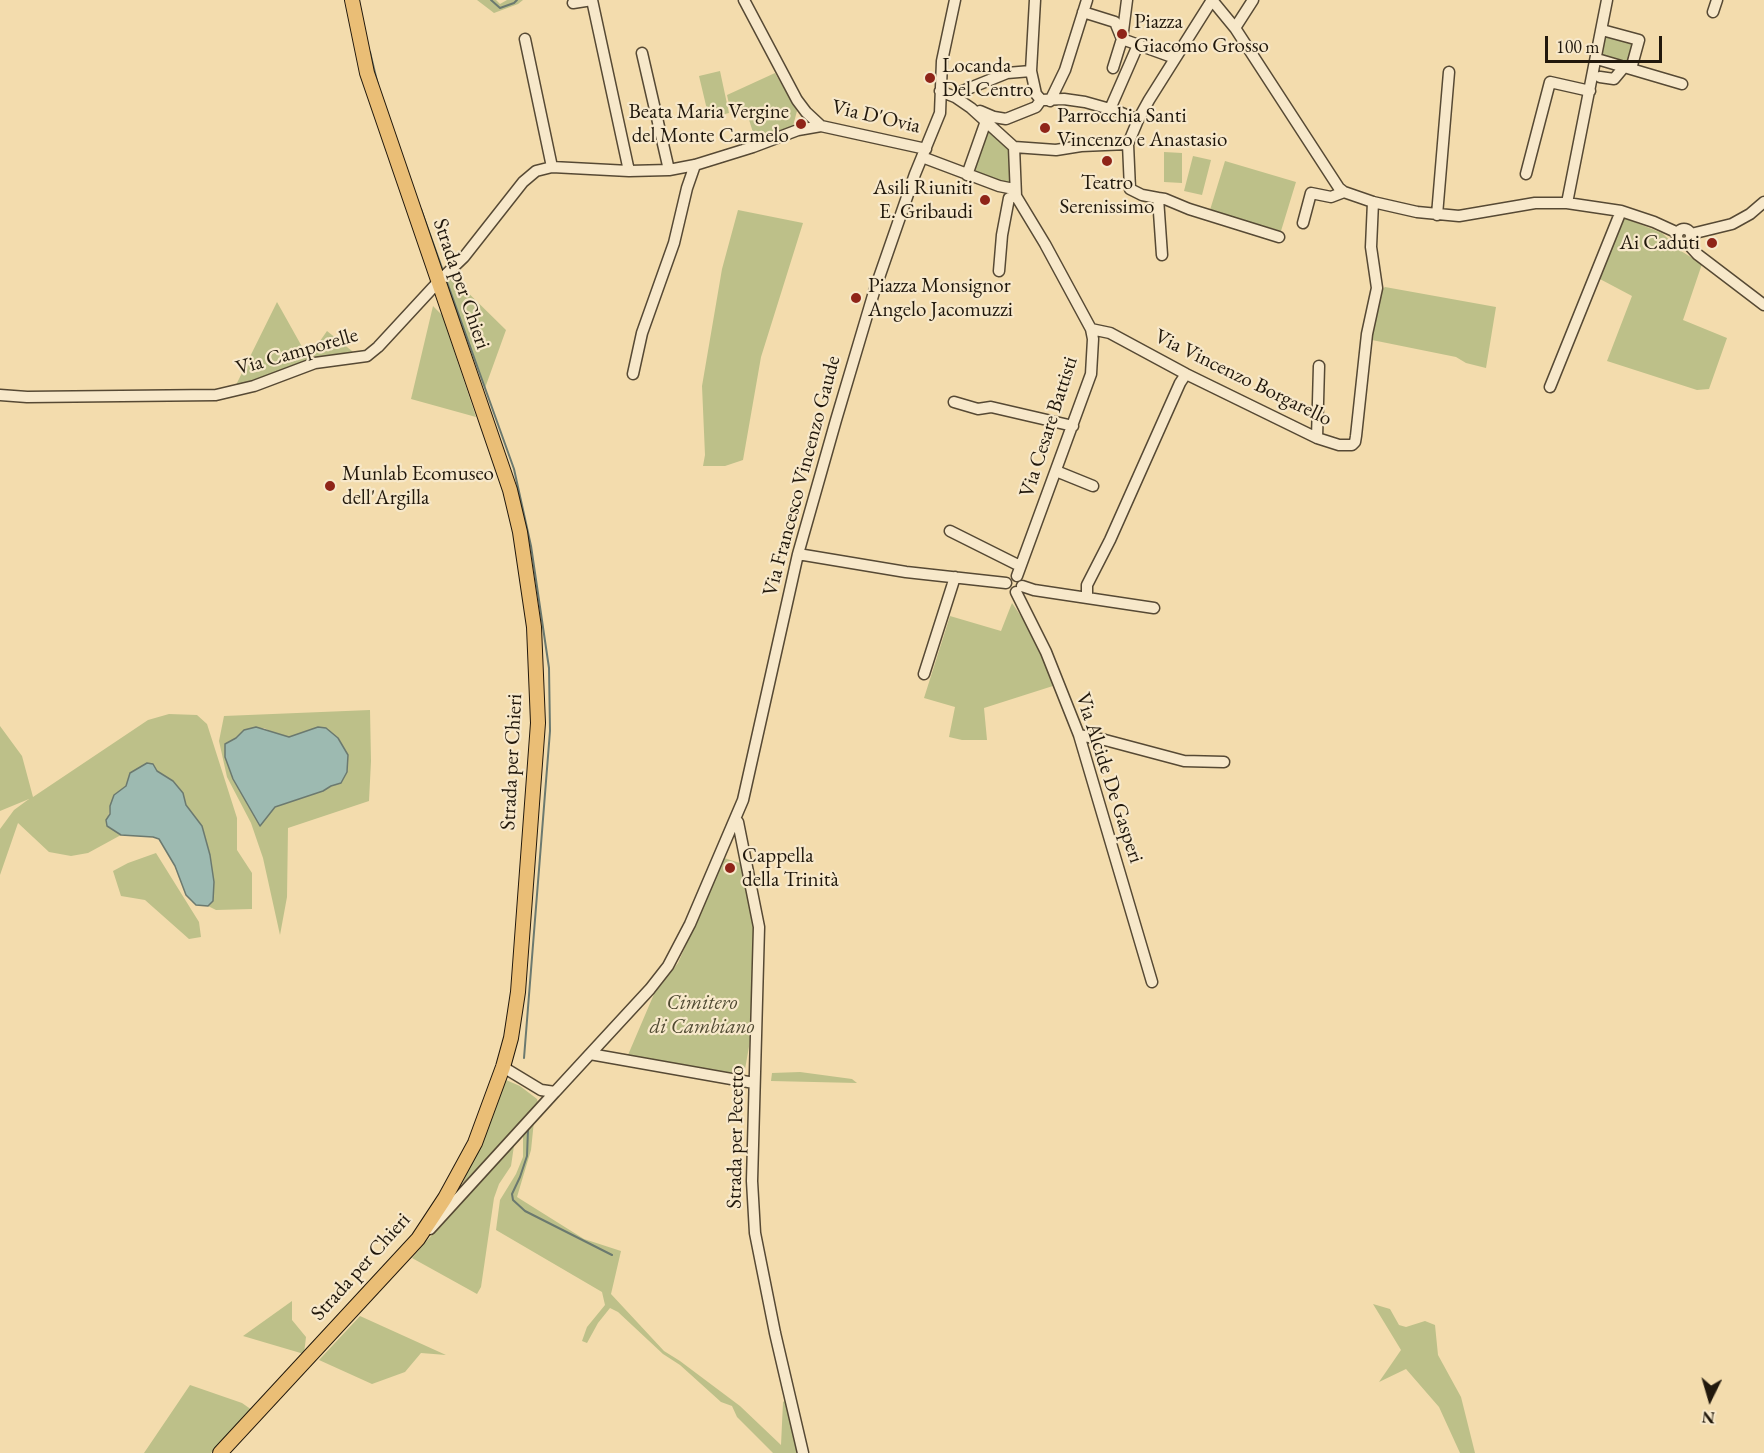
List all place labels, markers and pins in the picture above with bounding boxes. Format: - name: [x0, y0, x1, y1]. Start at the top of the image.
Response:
- place label: Piazza Giacomo Grosso: [1134, 9, 1269, 59]
- marker: Piazza Giacomo Grosso: [1115, 27, 1129, 41]
- place label: Locanda Del Centro: [942, 53, 1033, 103]
- marker: Locanda Del Centro: [923, 71, 937, 85]
- place label: Beata Maria Vergine del Monte Carmelo: [629, 99, 789, 149]
- place label: Parrocchia Santi Vincenzo e Anastasio: [1057, 103, 1227, 153]
- marker: Beata Maria Vergine del Monte Carmelo: [794, 117, 808, 131]
- marker: Parrocchia Santi Vincenzo e Anastasio: [1038, 121, 1052, 135]
- marker: Teatro Serenissimo: [1100, 154, 1114, 168]
- place label: Teatro Serenissimo: [1060, 170, 1154, 220]
- place label: Asili Riuniti E. Gribaudi: [873, 175, 973, 225]
- marker: Asili Riuniti E. Gribaudi: [978, 193, 992, 207]
- place label: Ai Caduti: [1619, 230, 1700, 256]
- marker: Ai Caduti: [1705, 236, 1719, 250]
- place label: Piazza Monsignor Angelo Jacomuzzi: [868, 273, 1013, 323]
- marker: Piazza Monsignor Angelo Jacomuzzi: [849, 291, 863, 305]
- place label: Munlab Ecomuseo dell'Argilla: [342, 461, 494, 511]
- marker: Munlab Ecomuseo dell'Argilla: [323, 479, 337, 493]
- place label: Cappella della Trinità: [742, 843, 839, 893]
- marker: Cappella della Trinità: [723, 861, 737, 875]

